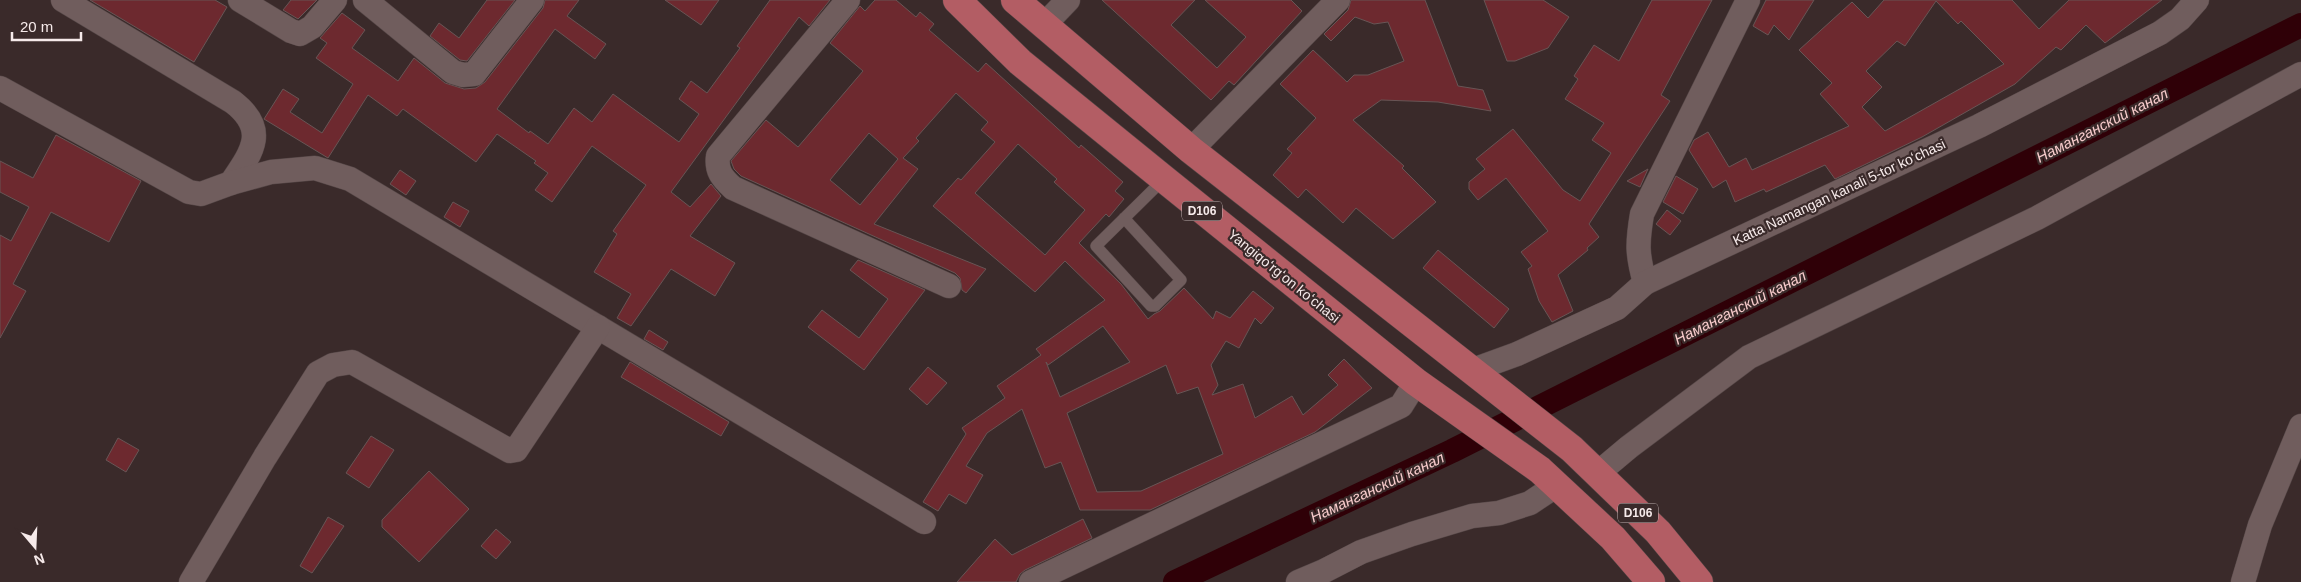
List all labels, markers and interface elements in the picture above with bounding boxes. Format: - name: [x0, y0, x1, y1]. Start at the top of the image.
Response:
- scale bar: [12, 10, 81, 42]
- text: 20 m: [20, 18, 53, 35]
- water label: Наманганский канал: [2033, 84, 2171, 166]
- street label: Katta Namangan kanali 5-tor koʻchasi: [1730, 136, 1948, 248]
- road number: D106: [1182, 202, 1222, 220]
- street label: Yangiqoʻrgʻon koʻchasi: [1225, 226, 1343, 326]
- water label: Наманганский канал: [1671, 266, 1809, 348]
- water label: Наманганский канал: [1307, 448, 1447, 525]
- road number: D106: [1618, 503, 1658, 522]
- north arrow: [10, 522, 60, 572]
- text: N: [32, 550, 47, 569]

